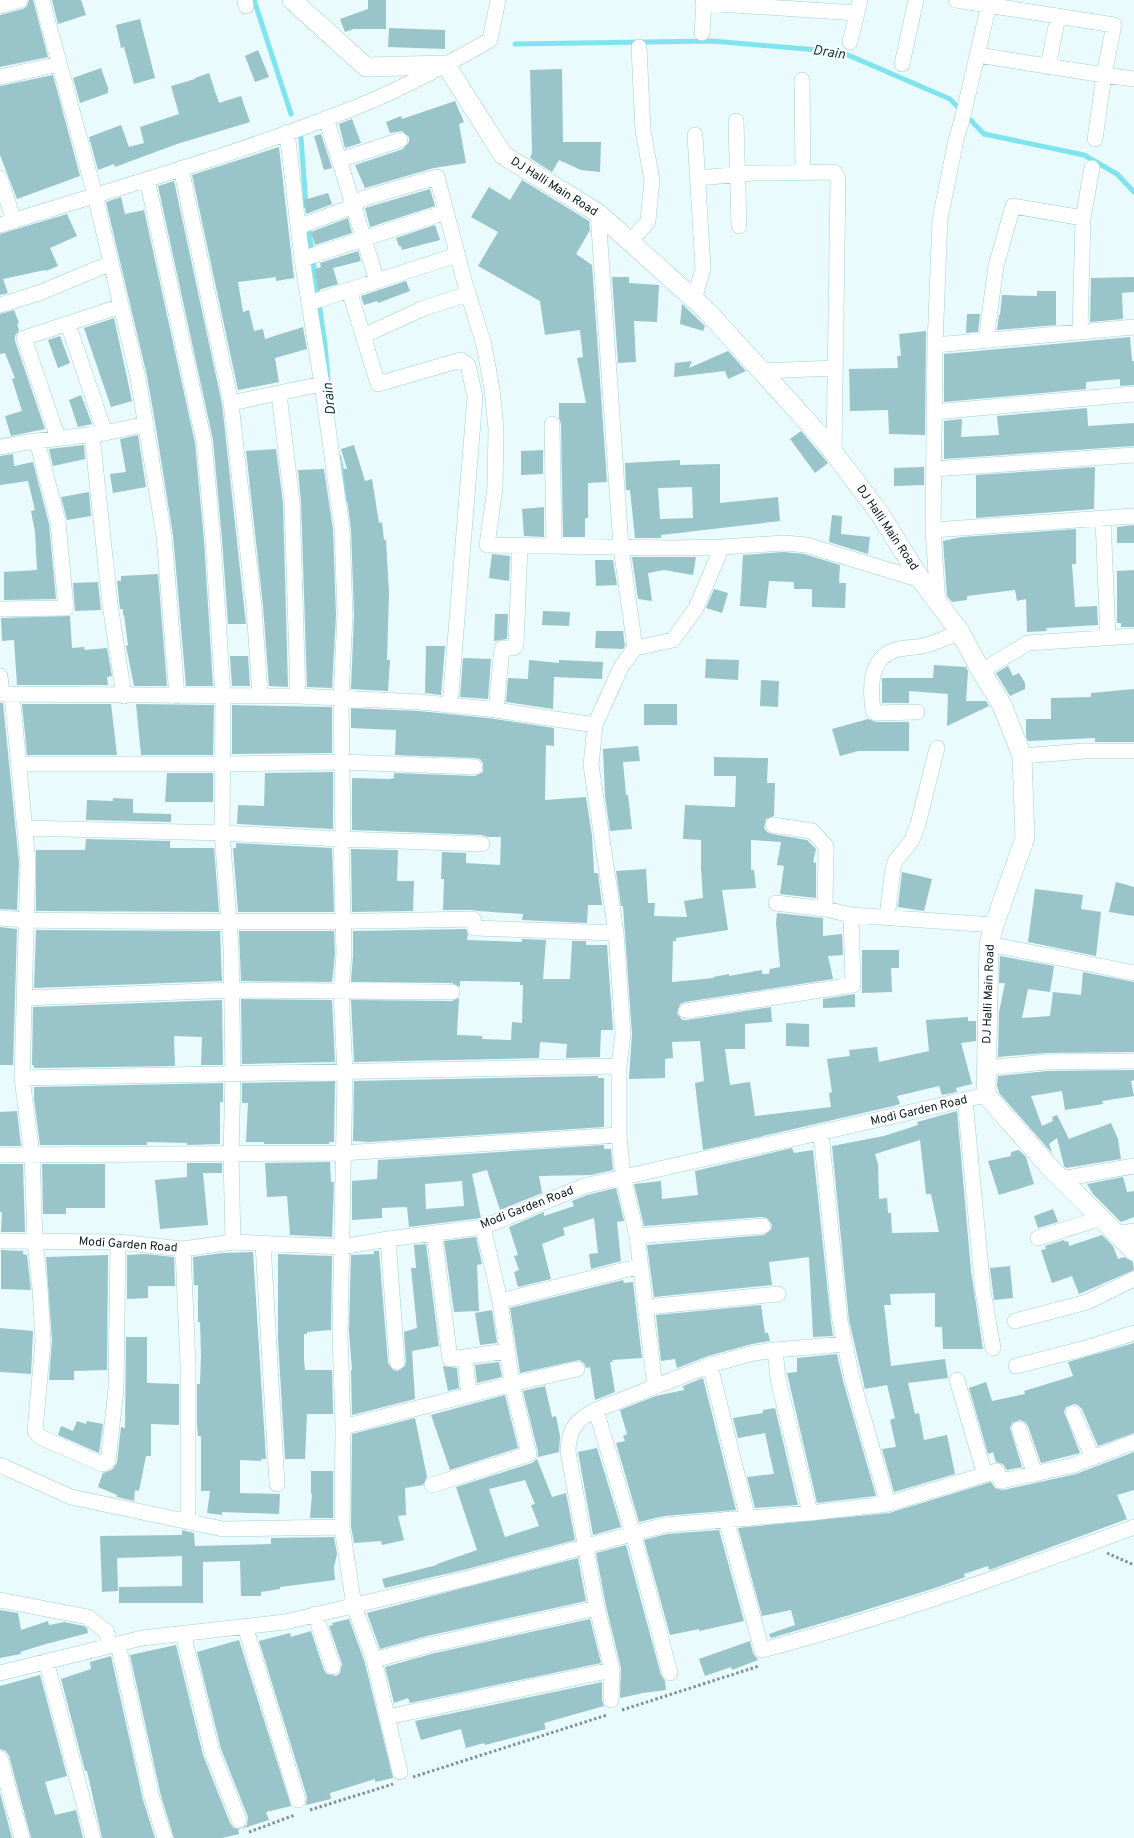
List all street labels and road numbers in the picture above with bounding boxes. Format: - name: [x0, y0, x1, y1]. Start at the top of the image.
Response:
- street label: DJ Halli Main Road: [507, 154, 601, 220]
- street label: DJ Halli Main Road: [852, 482, 922, 574]
- street label: DJ Halli Main Road: [979, 944, 999, 1044]
- street label: Modi Garden Road: [869, 1092, 969, 1130]
- street label: Modi Garden Road: [478, 1183, 576, 1233]
- street label: Modi Garden Road: [78, 1234, 178, 1256]

